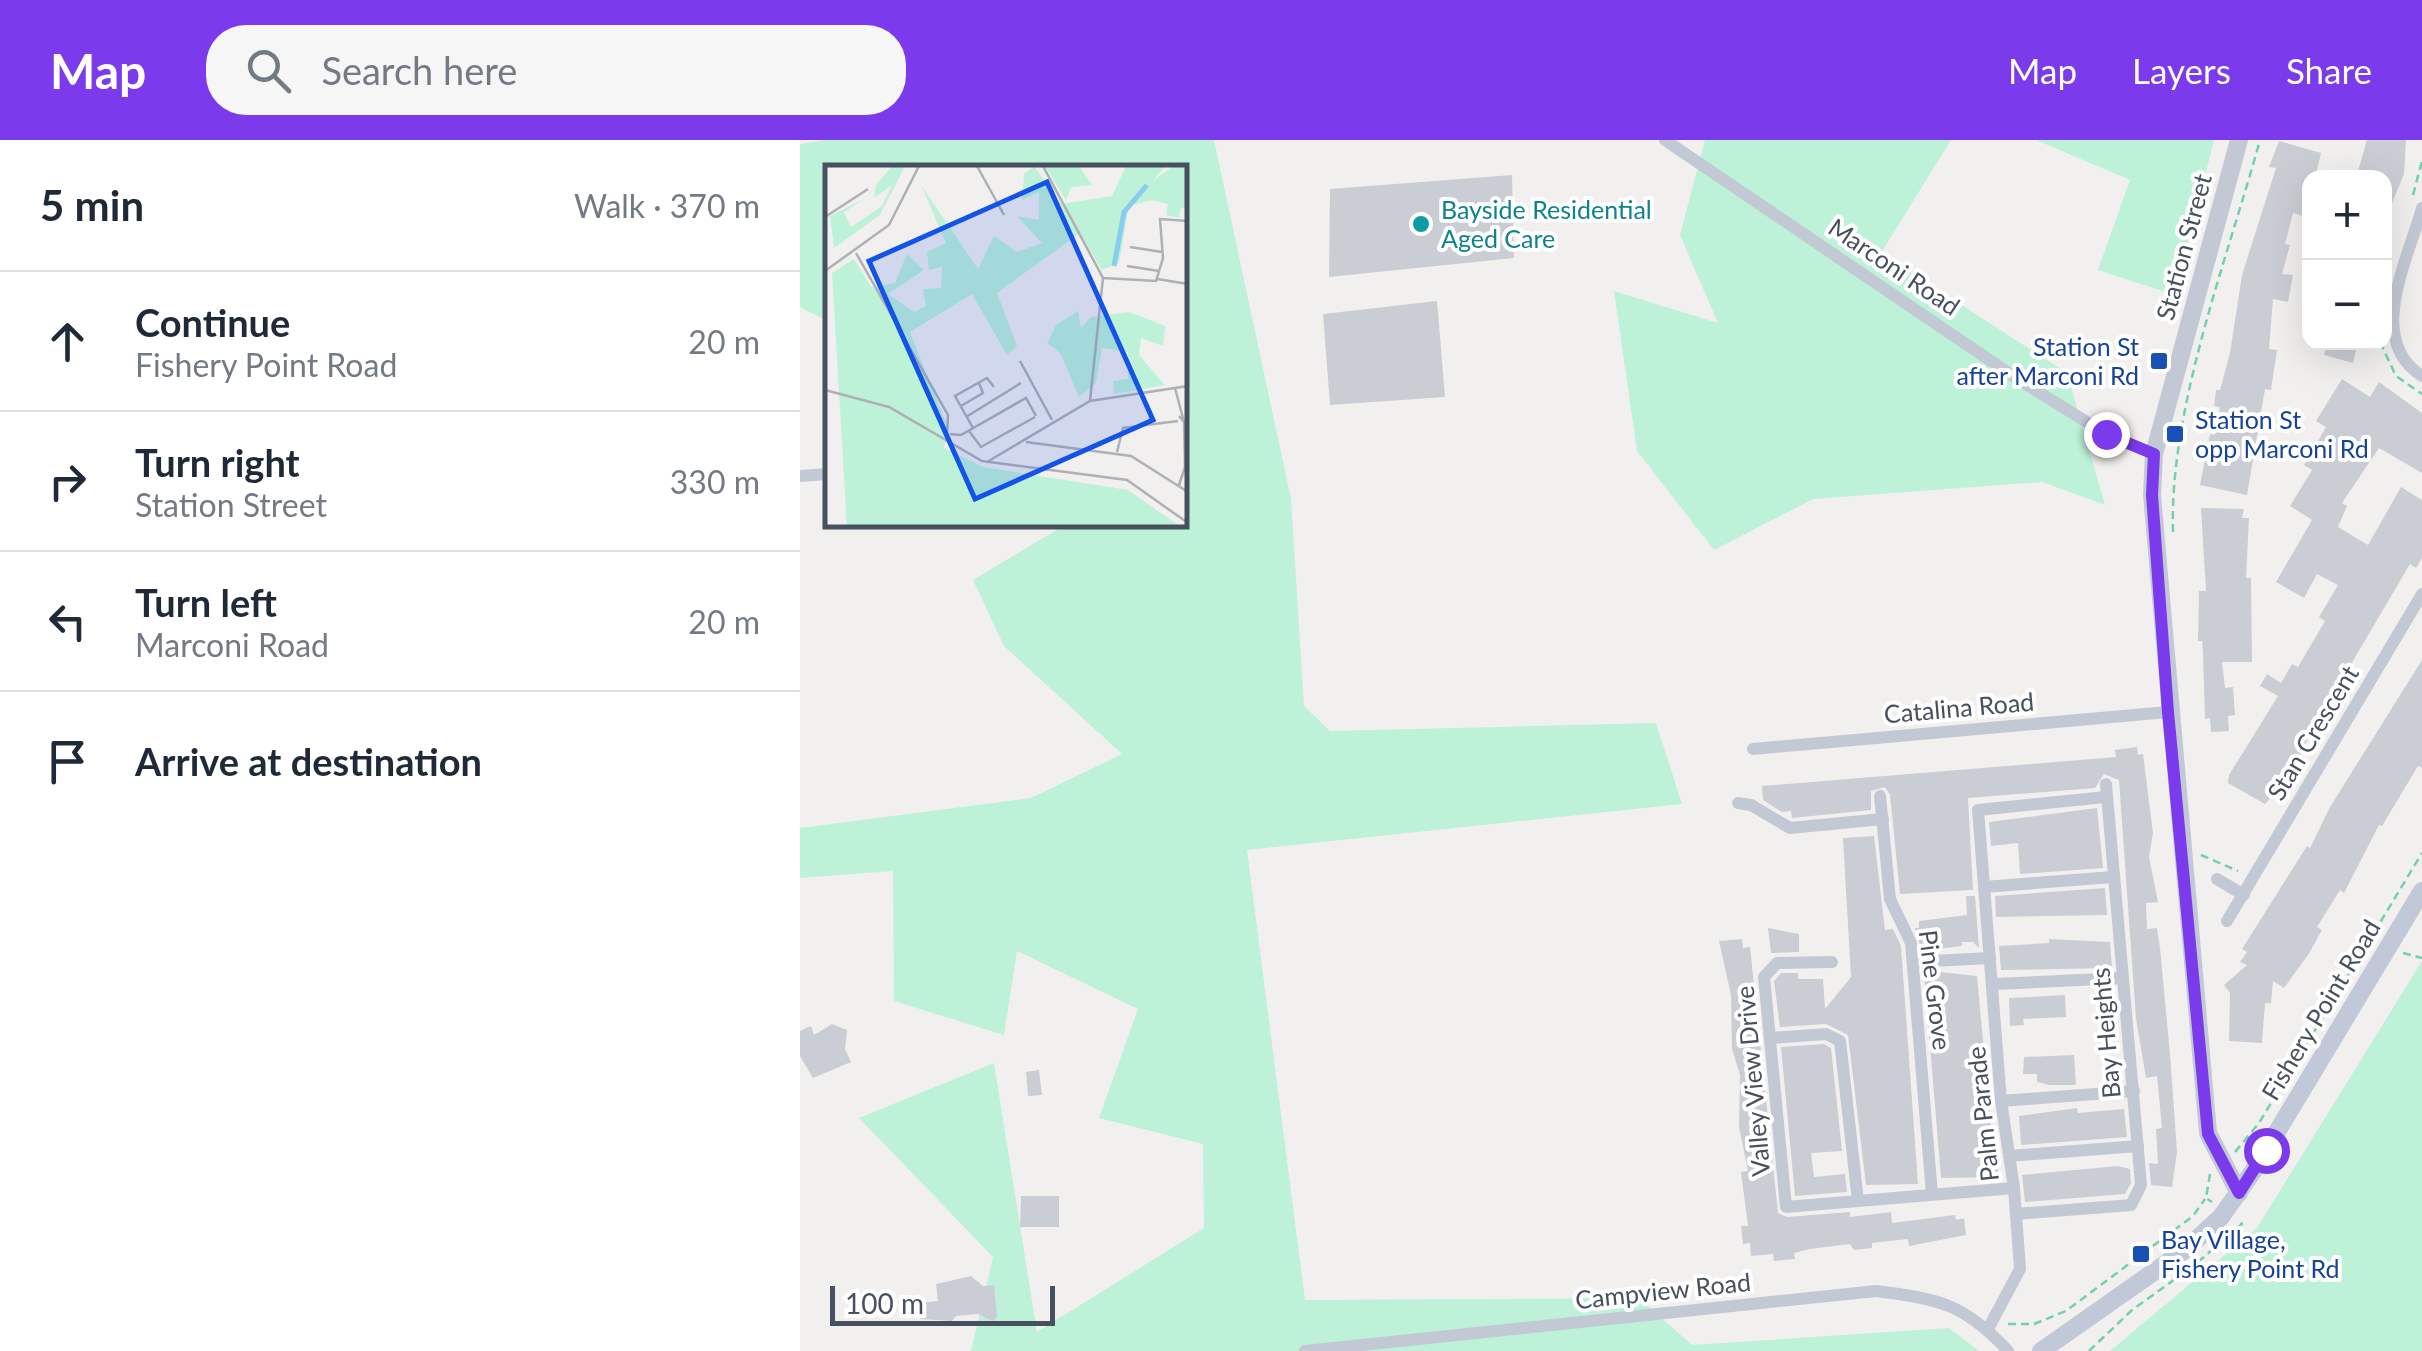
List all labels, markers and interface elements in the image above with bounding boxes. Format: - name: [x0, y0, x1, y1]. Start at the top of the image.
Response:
- search box: [206, 25, 906, 115]
- text: Map: [50, 42, 146, 99]
- icon: search: [241, 43, 296, 98]
- text: Search here: [321, 47, 517, 93]
- text: Map: [2008, 49, 2077, 91]
- text: Layers: [2132, 49, 2231, 91]
- text: Share: [2286, 49, 2372, 91]
- inset map: [825, 165, 1188, 528]
- street label: Station Street: [2149, 170, 2217, 323]
- map controls: [2302, 170, 2392, 350]
- button: +: [2302, 170, 2392, 260]
- text: 5 min: [40, 180, 144, 230]
- text: Walk · 370 m: [574, 186, 760, 225]
- place label: Bayside Residential Aged Care: [1441, 194, 1652, 253]
- street label: Marconi Road: [1823, 211, 1966, 321]
- marker: Bayside Residential Aged Care: [1410, 213, 1432, 235]
- button: −: [2302, 260, 2392, 350]
- text: Continue: [135, 299, 290, 345]
- icon: ahead: [40, 314, 95, 369]
- text: 20 m: [688, 322, 760, 361]
- place label: Station St after Marconi Rd: [1956, 331, 2139, 390]
- text: Fishery Point Road: [135, 345, 397, 384]
- marker: Station St after Marconi Rd: [2148, 350, 2170, 372]
- place label: Station St opp Marconi Rd: [2195, 404, 2369, 463]
- route end: [2084, 412, 2130, 458]
- marker: Station St opp Marconi Rd: [2164, 423, 2186, 445]
- text: Turn right: [135, 439, 300, 485]
- icon: right: [40, 454, 95, 509]
- text: 330 m: [670, 462, 760, 501]
- text: Station Street: [135, 485, 327, 524]
- text: Turn left: [135, 579, 277, 625]
- icon: left: [40, 594, 95, 649]
- text: 20 m: [688, 602, 760, 641]
- text: Marconi Road: [135, 625, 329, 664]
- street label: Stan Crescent: [2260, 660, 2364, 805]
- street label: Catalina Road: [1883, 686, 2035, 729]
- icon: arrive: [40, 734, 95, 789]
- text: Arrive at destination: [135, 738, 482, 784]
- street label: Fishery Point Road: [2255, 914, 2386, 1105]
- street label: Pine Grove: [1914, 928, 1958, 1052]
- street label: Bay Heights: [2084, 966, 2126, 1100]
- street label: Valley View Drive: [1729, 985, 1775, 1178]
- street label: Palm Parade: [1960, 1045, 2004, 1183]
- route start: [2244, 1128, 2290, 1174]
- place label: Bay Village, Fishery Point Rd: [2161, 1224, 2340, 1283]
- marker: Bay Village, Fishery Point Rd: [2130, 1243, 2152, 1265]
- street label: Campview Road: [1574, 1266, 1752, 1314]
- scale bar: [830, 1281, 1055, 1326]
- text: 100 m: [845, 1286, 924, 1320]

